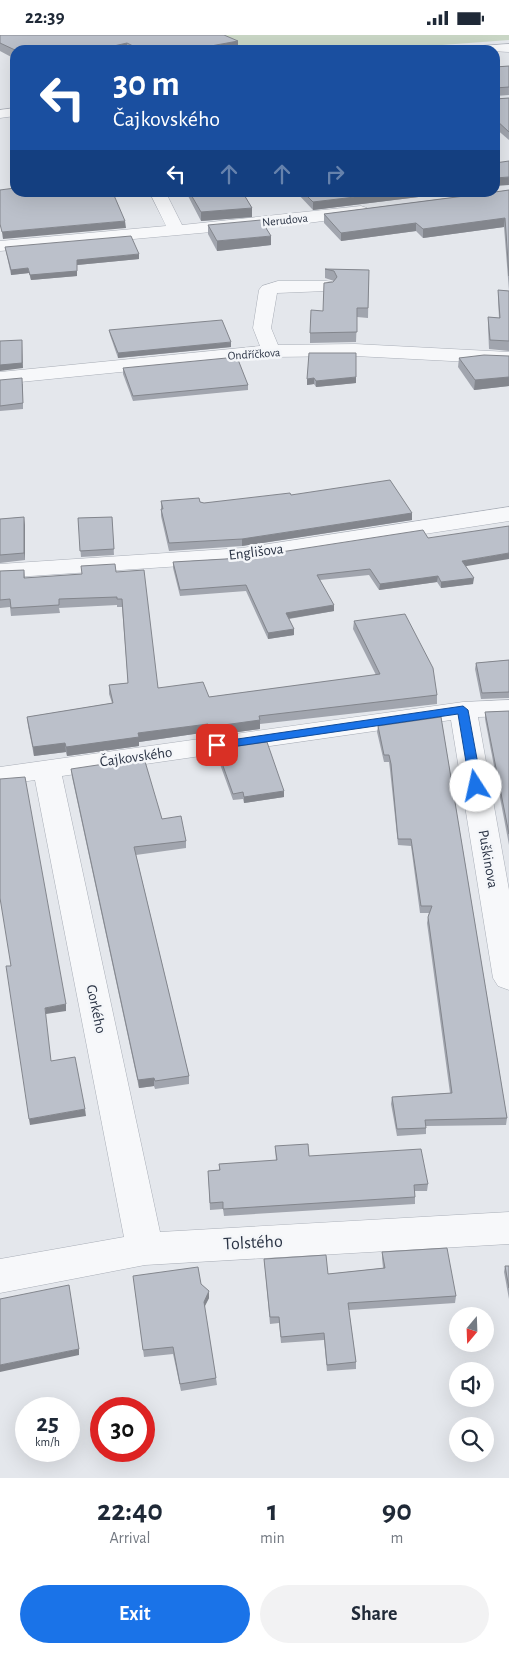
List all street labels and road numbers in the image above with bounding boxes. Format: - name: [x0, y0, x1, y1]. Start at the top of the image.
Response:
- street label: Nerudova: [262, 212, 309, 228]
- street label: Ondříčkova: [227, 346, 281, 362]
- street label: Englišova: [228, 541, 284, 563]
- street label: Čajkovského: [99, 743, 173, 770]
- street label: Puškinova: [475, 829, 501, 890]
- street label: Gorkého: [84, 983, 108, 1035]
- street label: Tolstého: [223, 1232, 283, 1254]

